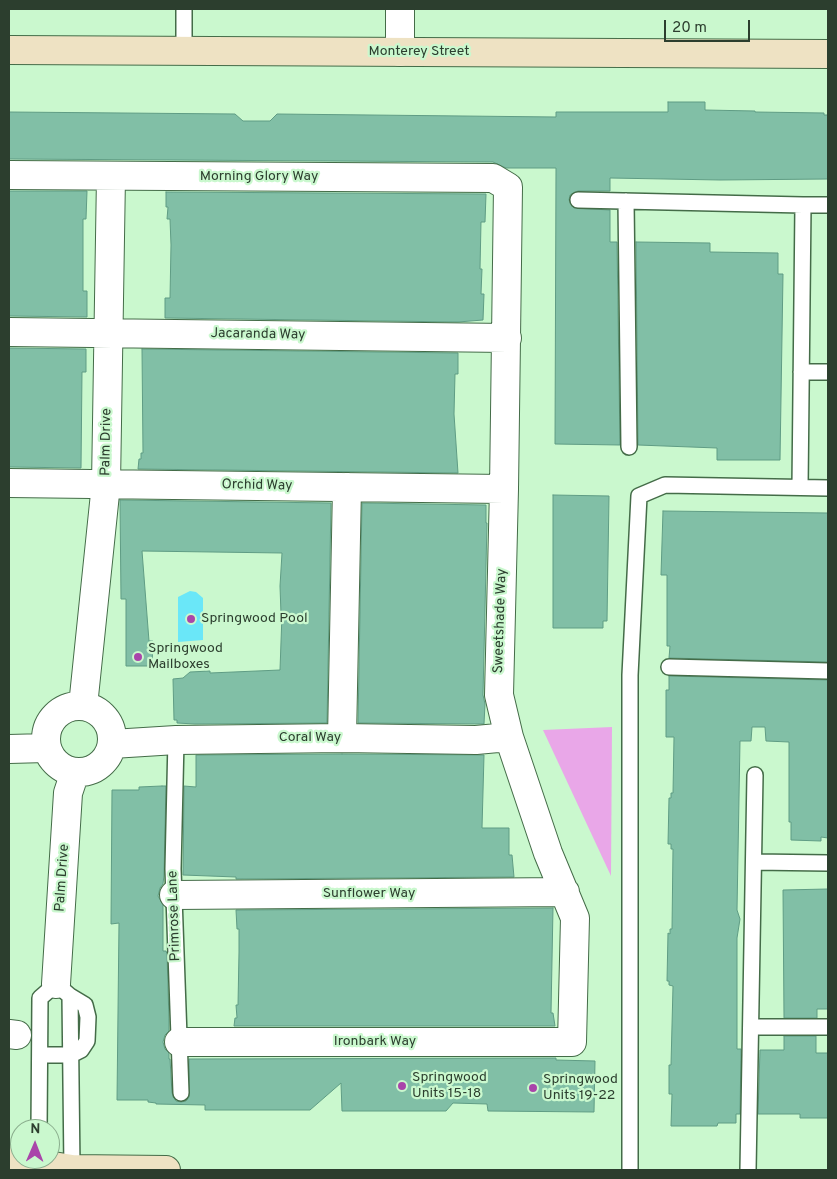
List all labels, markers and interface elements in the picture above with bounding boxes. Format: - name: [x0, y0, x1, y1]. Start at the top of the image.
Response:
- scale bar: [667, 10, 753, 42]
- text: 20 m: [672, 19, 707, 38]
- street label: Monterey Street: [368, 44, 470, 60]
- street label: Morning Glory Way: [200, 169, 318, 185]
- street label: Jacaranda Way: [210, 326, 306, 344]
- street label: Palm Drive: [98, 408, 116, 476]
- street label: Orchid Way: [221, 477, 293, 495]
- street label: Sweetshade Way: [491, 568, 511, 674]
- place label: Springwood Pool: [201, 611, 308, 627]
- marker: Springwood Pool: [185, 613, 197, 625]
- place label: Springwood Mailboxes: [148, 641, 223, 674]
- marker: Springwood Mailboxes: [132, 651, 144, 663]
- street label: Coral Way: [279, 730, 341, 746]
- street label: Palm Drive: [52, 844, 74, 912]
- street label: Primrose Lane: [165, 870, 185, 962]
- street label: Sunflower Way: [323, 886, 415, 902]
- street label: Ironbark Way: [334, 1034, 416, 1050]
- place label: Springwood Units 15-18: [412, 1070, 487, 1102]
- place label: Springwood Units 19-22: [543, 1072, 618, 1104]
- marker: Springwood Units 15-18: [396, 1080, 408, 1092]
- marker: Springwood Units 19-22: [527, 1082, 539, 1094]
- north arrow: [10, 1119, 60, 1169]
- text: N: [30, 1121, 40, 1138]

